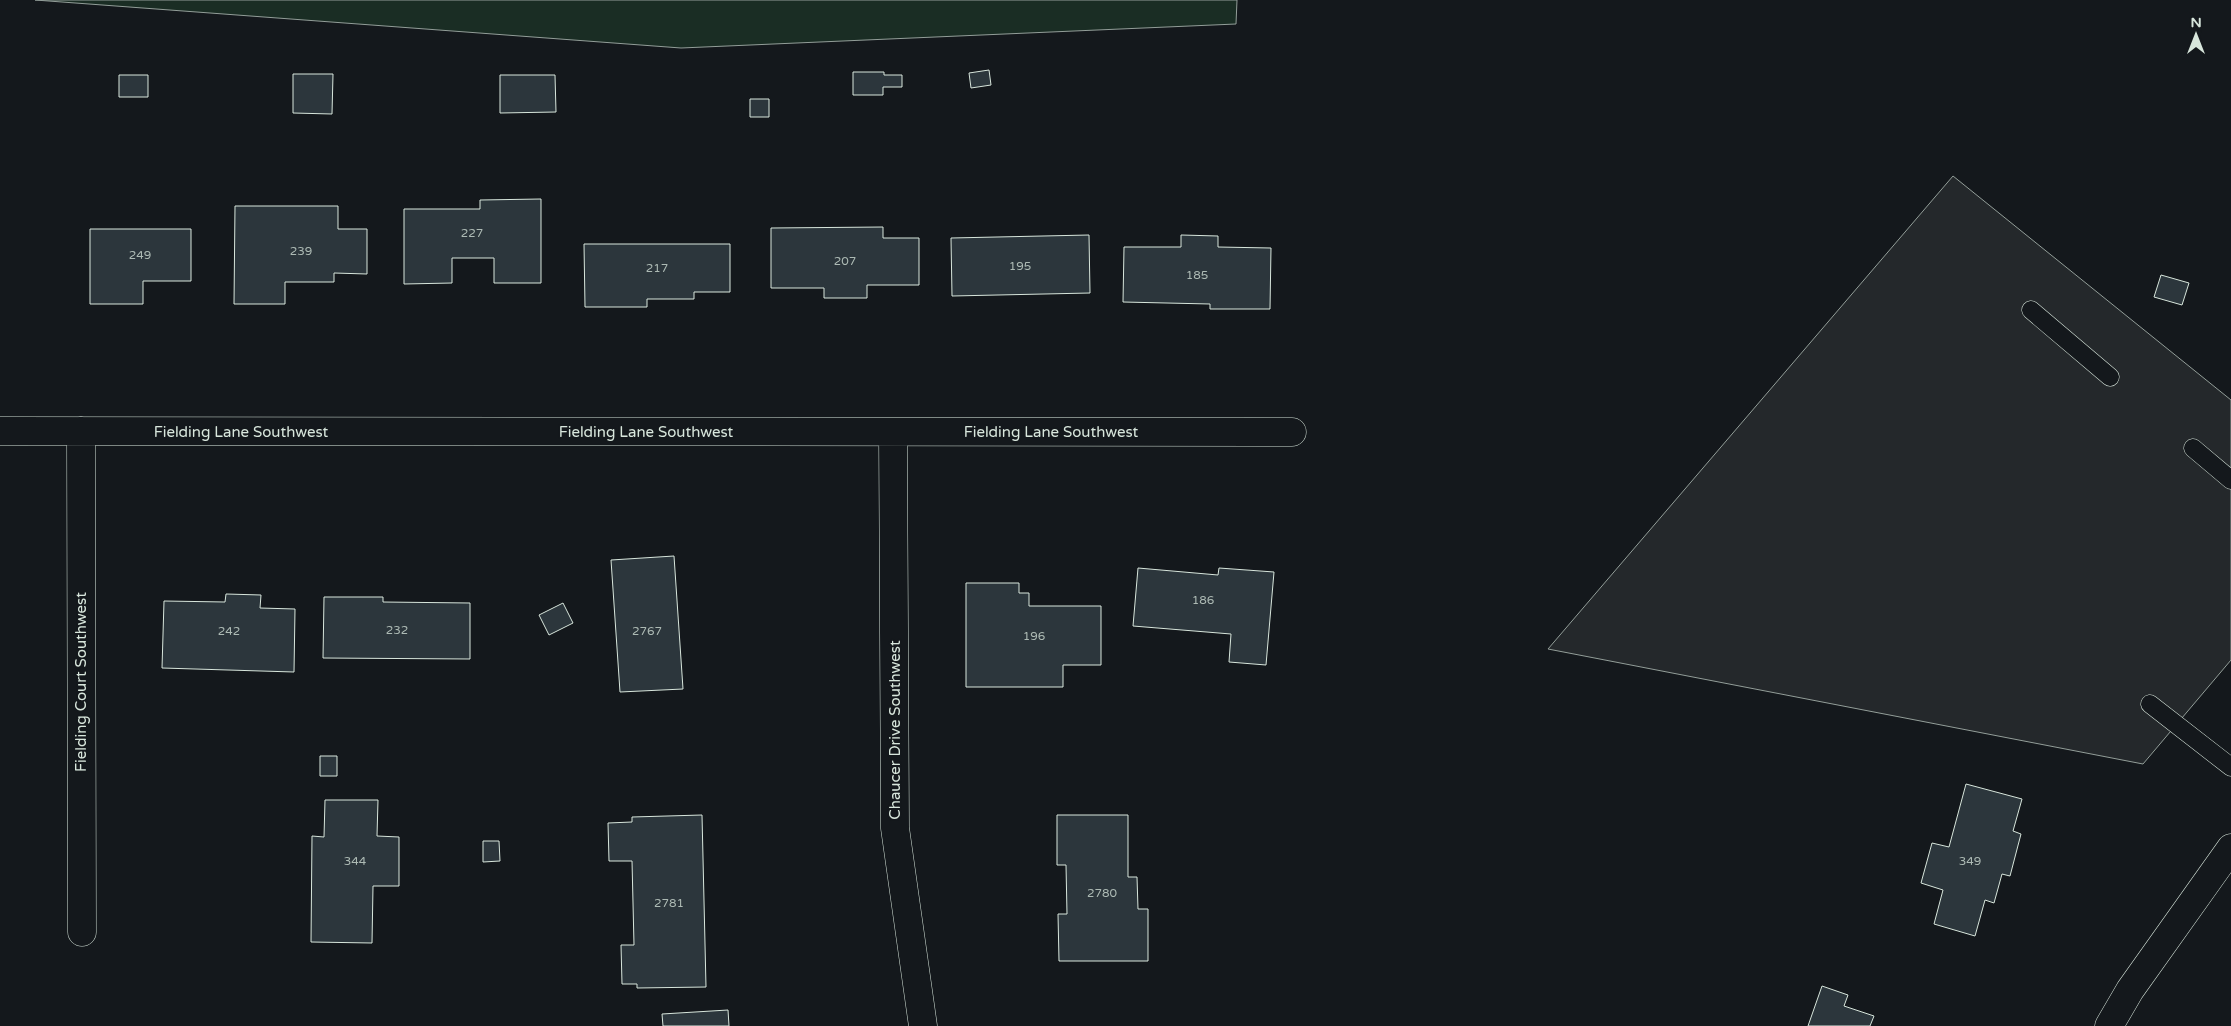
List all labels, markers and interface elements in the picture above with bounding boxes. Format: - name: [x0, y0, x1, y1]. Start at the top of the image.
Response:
- north arrow: [2171, 10, 2221, 60]
- text: N: [2190, 14, 2202, 31]
- house number: 227: [461, 226, 483, 240]
- house number: 239: [290, 244, 312, 258]
- house number: 249: [129, 248, 151, 262]
- house number: 207: [834, 254, 856, 268]
- house number: 195: [1009, 259, 1031, 273]
- house number: 217: [646, 261, 668, 275]
- house number: 185: [1186, 268, 1208, 282]
- street label: Fielding Lane Southwest: [154, 423, 329, 441]
- street label: Fielding Lane Southwest: [559, 423, 734, 441]
- street label: Fielding Lane Southwest: [964, 423, 1139, 441]
- street label: Fielding Court Southwest: [72, 592, 90, 772]
- house number: 186: [1192, 593, 1214, 607]
- house number: 232: [386, 623, 408, 637]
- house number: 242: [218, 624, 240, 638]
- house number: 2767: [632, 624, 662, 638]
- house number: 196: [1023, 629, 1045, 643]
- street label: Chaucer Drive Southwest: [886, 640, 904, 820]
- house number: 344: [344, 854, 367, 868]
- house number: 349: [1959, 854, 1981, 868]
- house number: 2780: [1087, 886, 1118, 900]
- house number: 2781: [654, 896, 684, 910]

